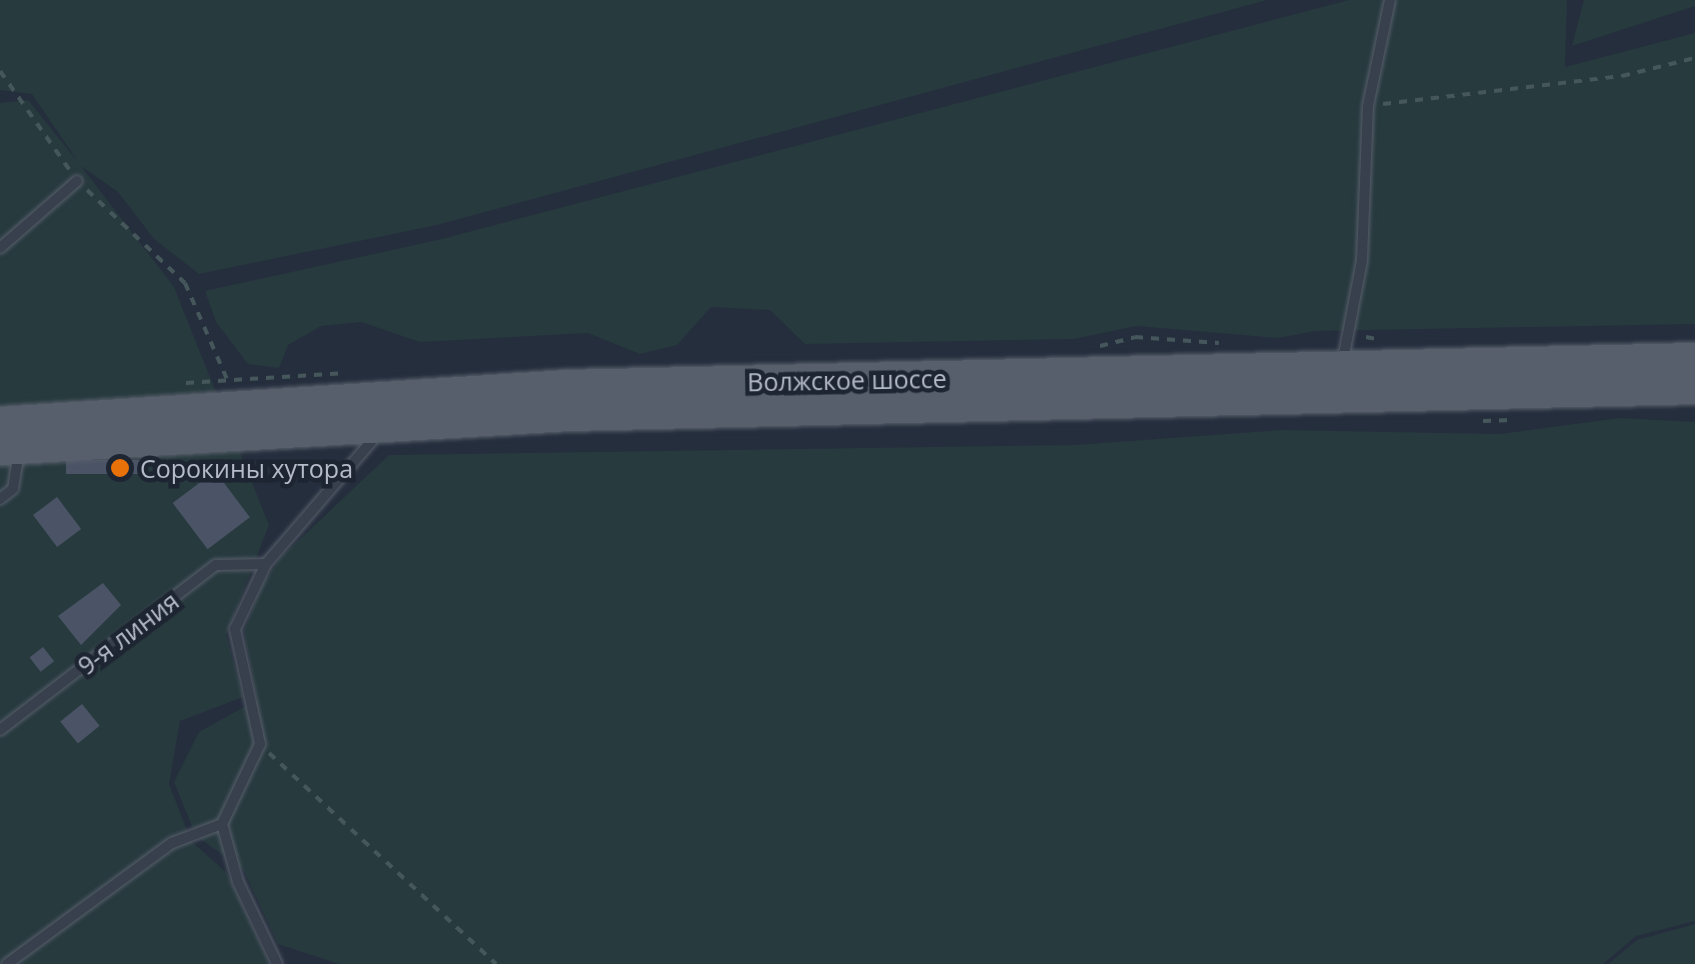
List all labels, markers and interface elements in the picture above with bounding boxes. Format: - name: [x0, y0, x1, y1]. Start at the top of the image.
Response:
- street label: Волжское шоссе: [747, 363, 947, 397]
- place label: Сорокины хутора: [140, 453, 353, 483]
- marker: Сорокины хутора: [109, 457, 131, 479]
- street label: 9-я линия: [72, 585, 184, 681]

